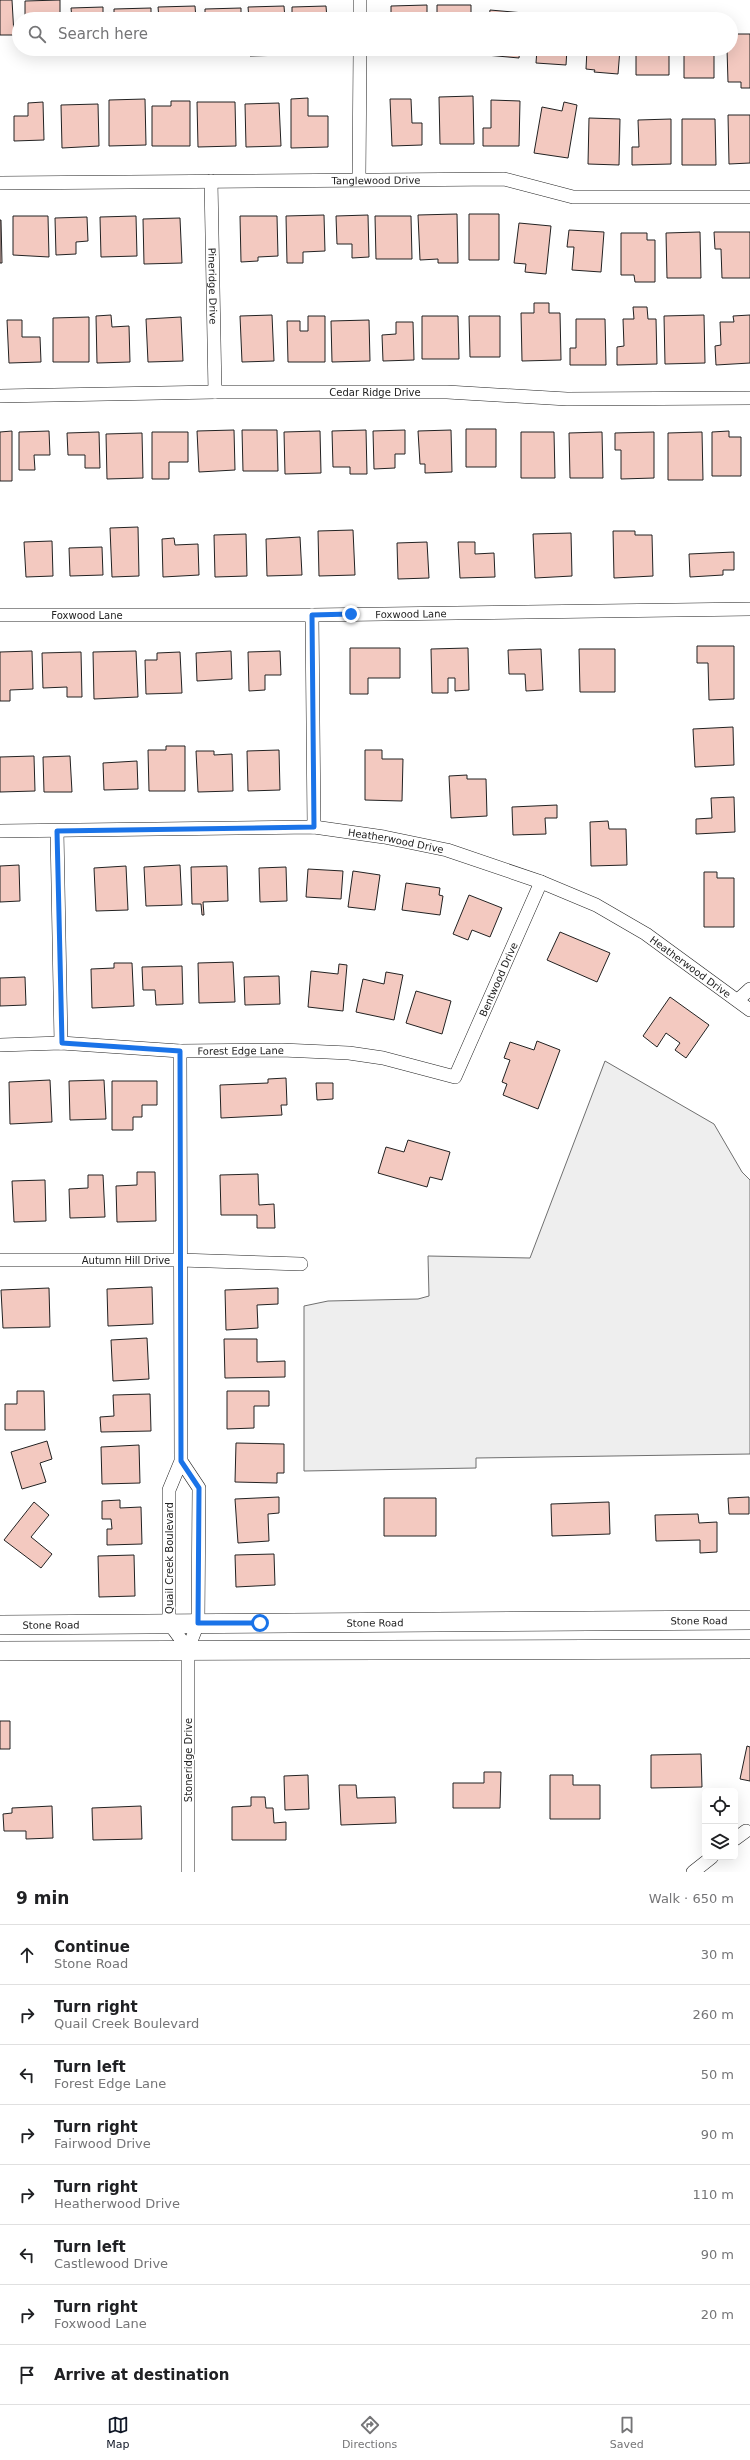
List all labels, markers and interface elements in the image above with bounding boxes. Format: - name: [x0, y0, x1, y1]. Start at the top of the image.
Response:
- search box: [12, 12, 738, 56]
- icon: search: [26, 23, 48, 45]
- text: Search here: [58, 25, 148, 43]
- street label: Tanglewood Drive: [330, 174, 420, 186]
- street label: Pineridge Drive: [207, 248, 219, 324]
- street label: Cedar Ridge Drive: [329, 387, 421, 398]
- route end: [342, 605, 360, 623]
- street label: Foxwood Lane: [375, 608, 447, 620]
- street label: Foxwood Lane: [51, 610, 123, 621]
- street label: Heatherwood Drive: [347, 826, 445, 855]
- street label: Heatherwood Drive: [648, 934, 733, 1000]
- street label: Bentwood Drive: [477, 940, 519, 1018]
- street label: Forest Edge Lane: [197, 1044, 284, 1056]
- street label: Autumn Hill Drive: [82, 1255, 170, 1266]
- street label: Quail Creek Boulevard: [164, 1502, 175, 1614]
- route start: [251, 1614, 269, 1632]
- street label: Stone Road: [670, 1615, 728, 1626]
- street label: Stone Road: [346, 1617, 404, 1628]
- street label: Stone Road: [22, 1619, 80, 1630]
- street label: Stoneridge Drive: [183, 1718, 194, 1802]
- map controls: [702, 1788, 738, 1860]
- button: locate: [702, 1788, 738, 1824]
- button: layers: [702, 1824, 738, 1860]
- text: 9 min: [16, 1888, 69, 1908]
- text: Walk · 650 m: [649, 1891, 734, 1906]
- text: Continue: [54, 1938, 130, 1956]
- icon: ahead: [16, 1944, 38, 1966]
- text: 30 m: [701, 1947, 734, 1962]
- text: Stone Road: [54, 1956, 128, 1971]
- text: Turn right: [54, 1998, 138, 2016]
- icon: right: [16, 2004, 38, 2026]
- text: 260 m: [692, 2007, 734, 2022]
- text: Quail Creek Boulevard: [54, 2016, 199, 2031]
- text: Turn left: [54, 2058, 126, 2076]
- icon: left: [16, 2064, 38, 2086]
- text: 50 m: [701, 2067, 734, 2082]
- text: Forest Edge Lane: [54, 2076, 166, 2091]
- text: Turn right: [54, 2118, 138, 2136]
- icon: right: [16, 2124, 38, 2146]
- text: 90 m: [701, 2127, 734, 2142]
- text: Fairwood Drive: [54, 2136, 151, 2151]
- text: Turn right: [54, 2178, 138, 2196]
- icon: right: [16, 2184, 38, 2206]
- text: 110 m: [692, 2187, 734, 2202]
- text: Heatherwood Drive: [54, 2196, 180, 2211]
- text: Turn left: [54, 2238, 126, 2256]
- icon: left: [16, 2244, 38, 2266]
- text: 90 m: [701, 2247, 734, 2262]
- text: Castlewood Drive: [54, 2256, 168, 2271]
- text: Turn right: [54, 2298, 138, 2316]
- icon: right: [16, 2304, 38, 2326]
- text: 20 m: [701, 2307, 734, 2322]
- text: Foxwood Lane: [54, 2316, 147, 2331]
- icon: arrive: [16, 2364, 38, 2386]
- text: Arrive at destination: [54, 2366, 229, 2384]
- tab: Map: [106, 2414, 129, 2451]
- tab: Directions: [342, 2414, 397, 2451]
- tab: Saved: [610, 2414, 644, 2451]

